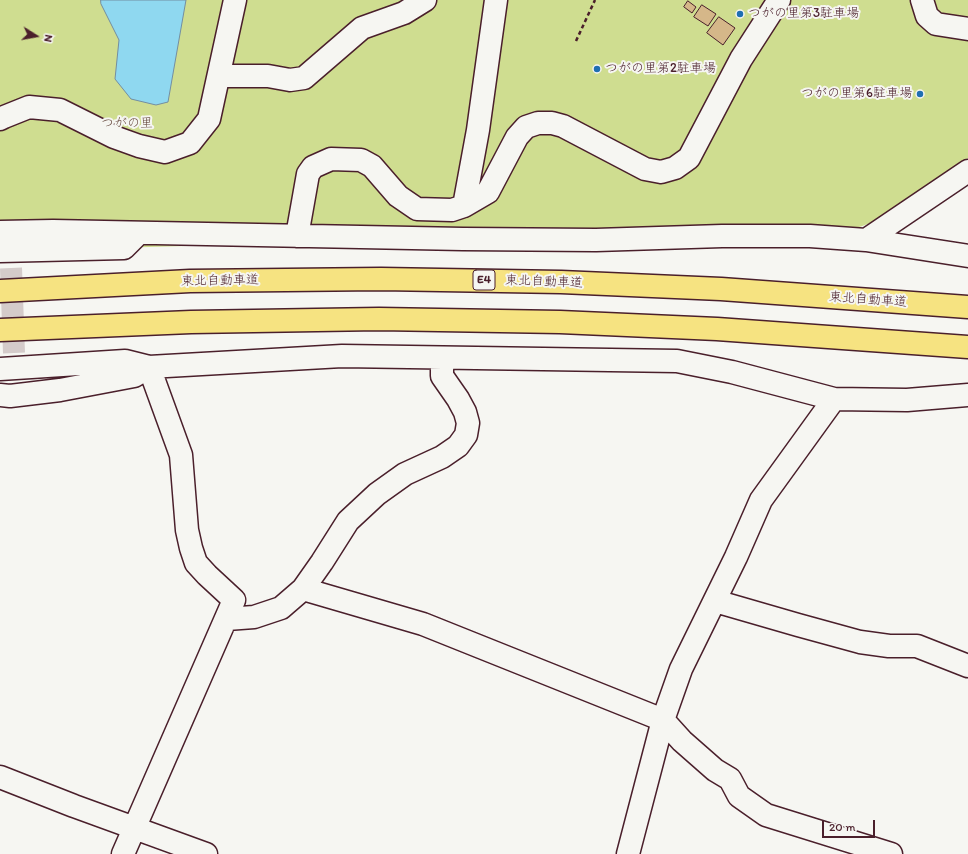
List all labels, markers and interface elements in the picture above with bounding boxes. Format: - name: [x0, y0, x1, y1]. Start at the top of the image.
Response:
- place label: つがの里第3駐車場: [748, 6, 859, 22]
- marker: つがの里第3駐車場: [735, 9, 745, 19]
- north arrow: [16, 16, 56, 56]
- text: N: [41, 33, 55, 43]
- place label: つがの里第2駐車場: [605, 61, 716, 77]
- marker: つがの里第2駐車場: [592, 64, 602, 74]
- place label: つがの里第6駐車場: [801, 86, 912, 102]
- marker: つがの里第6駐車場: [915, 89, 925, 99]
- park label: つがの里: [101, 116, 153, 132]
- road number: E4: [473, 270, 495, 290]
- street label: 東北自動車道: [181, 273, 259, 289]
- street label: 東北自動車道: [505, 273, 583, 291]
- street label: 東北自動車道: [829, 289, 907, 311]
- scale bar: [824, 812, 877, 838]
- text: 20 m: [829, 820, 856, 834]

